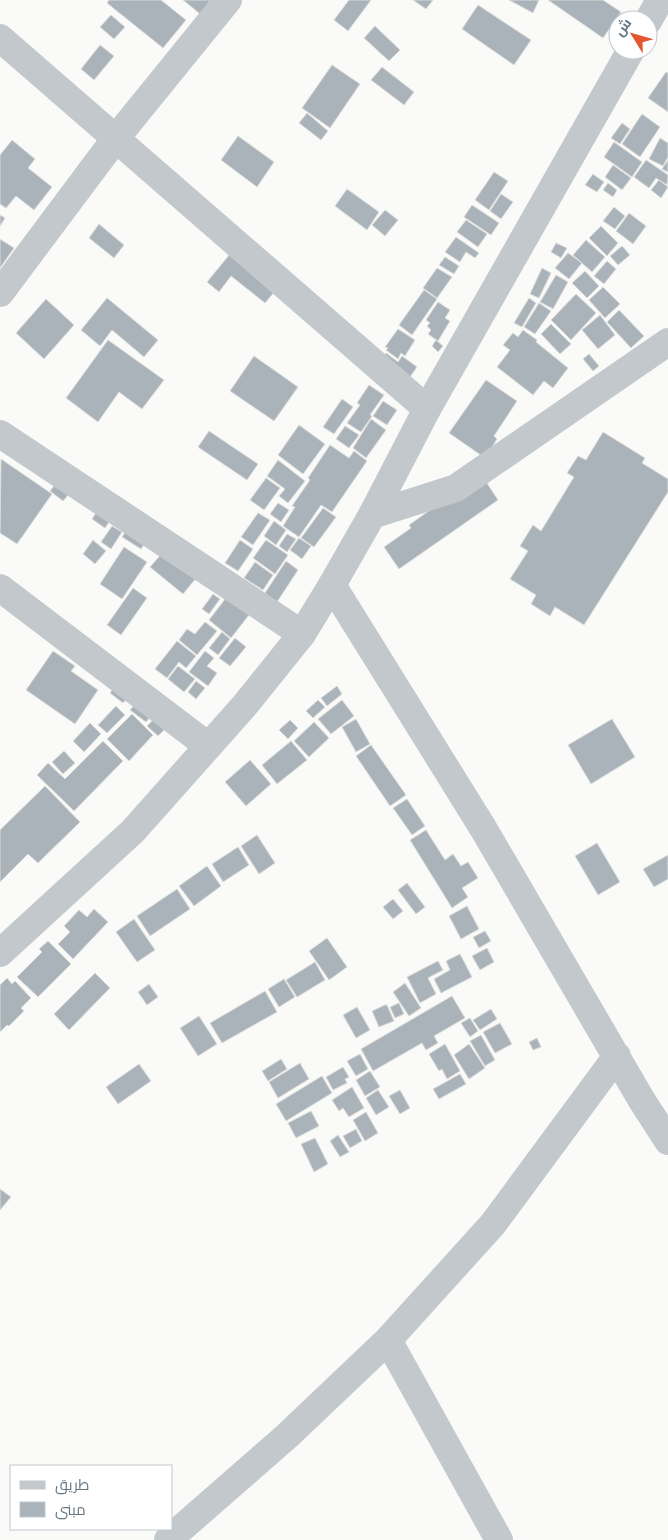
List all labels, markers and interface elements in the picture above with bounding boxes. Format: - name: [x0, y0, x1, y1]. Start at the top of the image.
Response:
- north arrow: [608, 10, 658, 60]
- text: ش: [610, 15, 635, 40]
- legend: [10, 1465, 172, 1530]
- text: طريق: [55, 1475, 89, 1495]
- text: مبنى: [55, 1500, 86, 1520]

